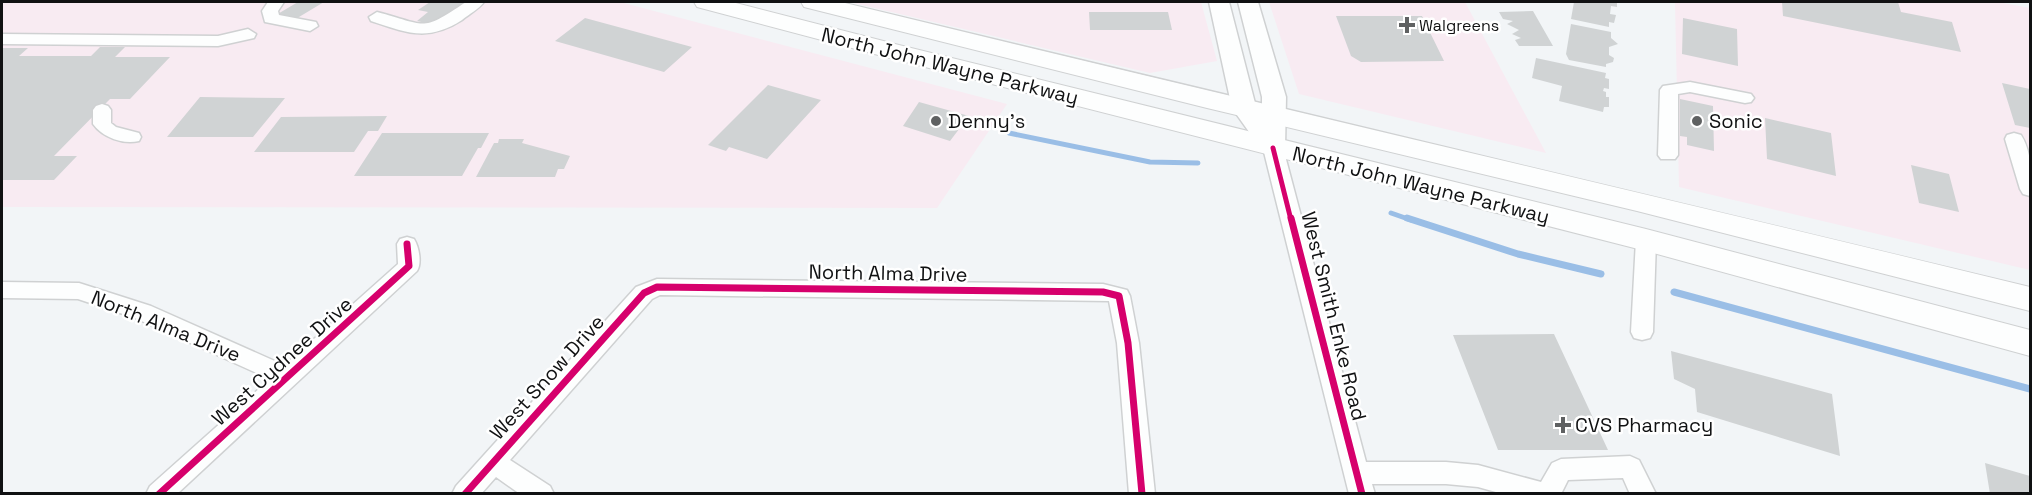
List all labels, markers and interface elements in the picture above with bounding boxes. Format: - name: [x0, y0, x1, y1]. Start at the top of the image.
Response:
- place label: Walgreens: [1419, 15, 1499, 36]
- marker: Walgreens: [1400, 18, 1414, 32]
- street label: North John Wayne Parkway: [819, 21, 1081, 111]
- place label: Denny's: [948, 108, 1025, 134]
- place label: Sonic: [1709, 108, 1763, 134]
- marker: Denny's: [929, 114, 943, 128]
- marker: Sonic: [1690, 114, 1704, 128]
- street label: North John Wayne Parkway: [1290, 140, 1552, 230]
- street label: West Smith Enke Road: [1295, 209, 1373, 423]
- street label: North Alma Drive: [808, 259, 968, 287]
- street label: North Alma Drive: [88, 284, 244, 368]
- street label: West Cydnee Drive: [206, 291, 358, 431]
- street label: West Snow Drive: [484, 309, 610, 445]
- place label: CVS Pharmacy: [1575, 412, 1713, 438]
- marker: CVS Pharmacy: [1556, 418, 1570, 432]

